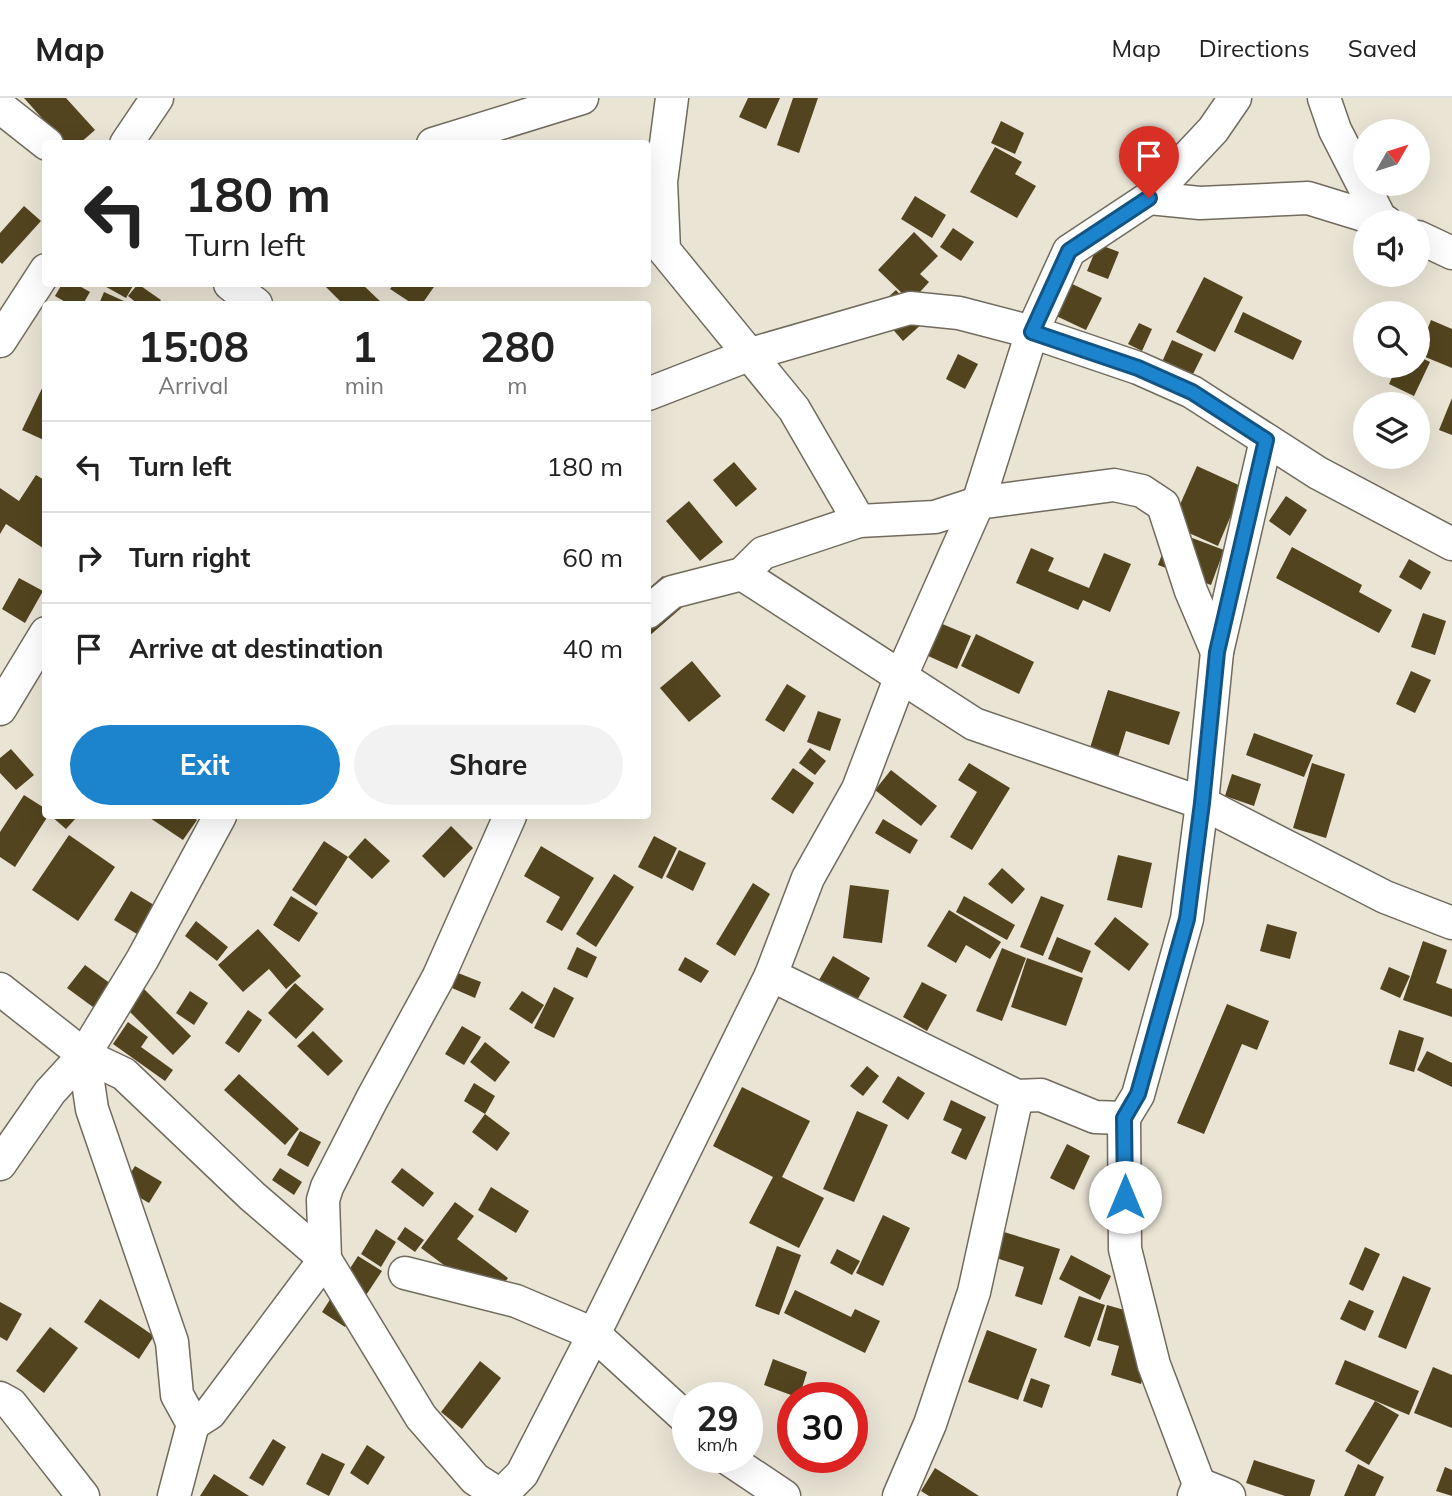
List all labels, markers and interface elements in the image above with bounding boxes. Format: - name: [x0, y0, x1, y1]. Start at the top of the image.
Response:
- text: Map: [35, 28, 105, 69]
- text: Map: [1111, 33, 1161, 63]
- text: Directions: [1199, 33, 1310, 63]
- text: Saved: [1348, 33, 1417, 63]
- north arrow: [1353, 119, 1430, 196]
- map controls: [1353, 119, 1430, 469]
- pin: [1119, 126, 1179, 198]
- icon: arrive: [1130, 137, 1168, 175]
- text: 180 m: [185, 163, 331, 224]
- icon: left: [70, 168, 161, 259]
- button: sound: [1353, 210, 1430, 287]
- text: Turn left: [185, 224, 305, 264]
- button: search: [1353, 301, 1430, 378]
- text: 15:08: [138, 320, 249, 373]
- text: 1: [352, 320, 377, 373]
- text: 280: [480, 320, 555, 373]
- text: Arrival: [158, 371, 229, 400]
- text: min: [345, 371, 384, 400]
- text: m: [507, 371, 528, 400]
- button: layers: [1353, 392, 1430, 469]
- icon: left: [70, 448, 108, 486]
- text: Turn left: [129, 450, 231, 483]
- text: 180 m: [547, 450, 623, 483]
- icon: right: [70, 539, 108, 577]
- text: Turn right: [129, 541, 250, 574]
- text: 60 m: [562, 541, 623, 574]
- icon: arrive: [70, 630, 108, 668]
- text: Arrive at destination: [129, 632, 384, 665]
- text: 40 m: [562, 632, 623, 665]
- button: Exit: [70, 725, 340, 805]
- button: Share: [354, 725, 623, 805]
- position arrow: [1088, 1160, 1162, 1234]
- speed limit sign: 30: [777, 1382, 868, 1473]
- text: 29: [696, 1396, 739, 1440]
- text: km/h: [697, 1433, 738, 1456]

